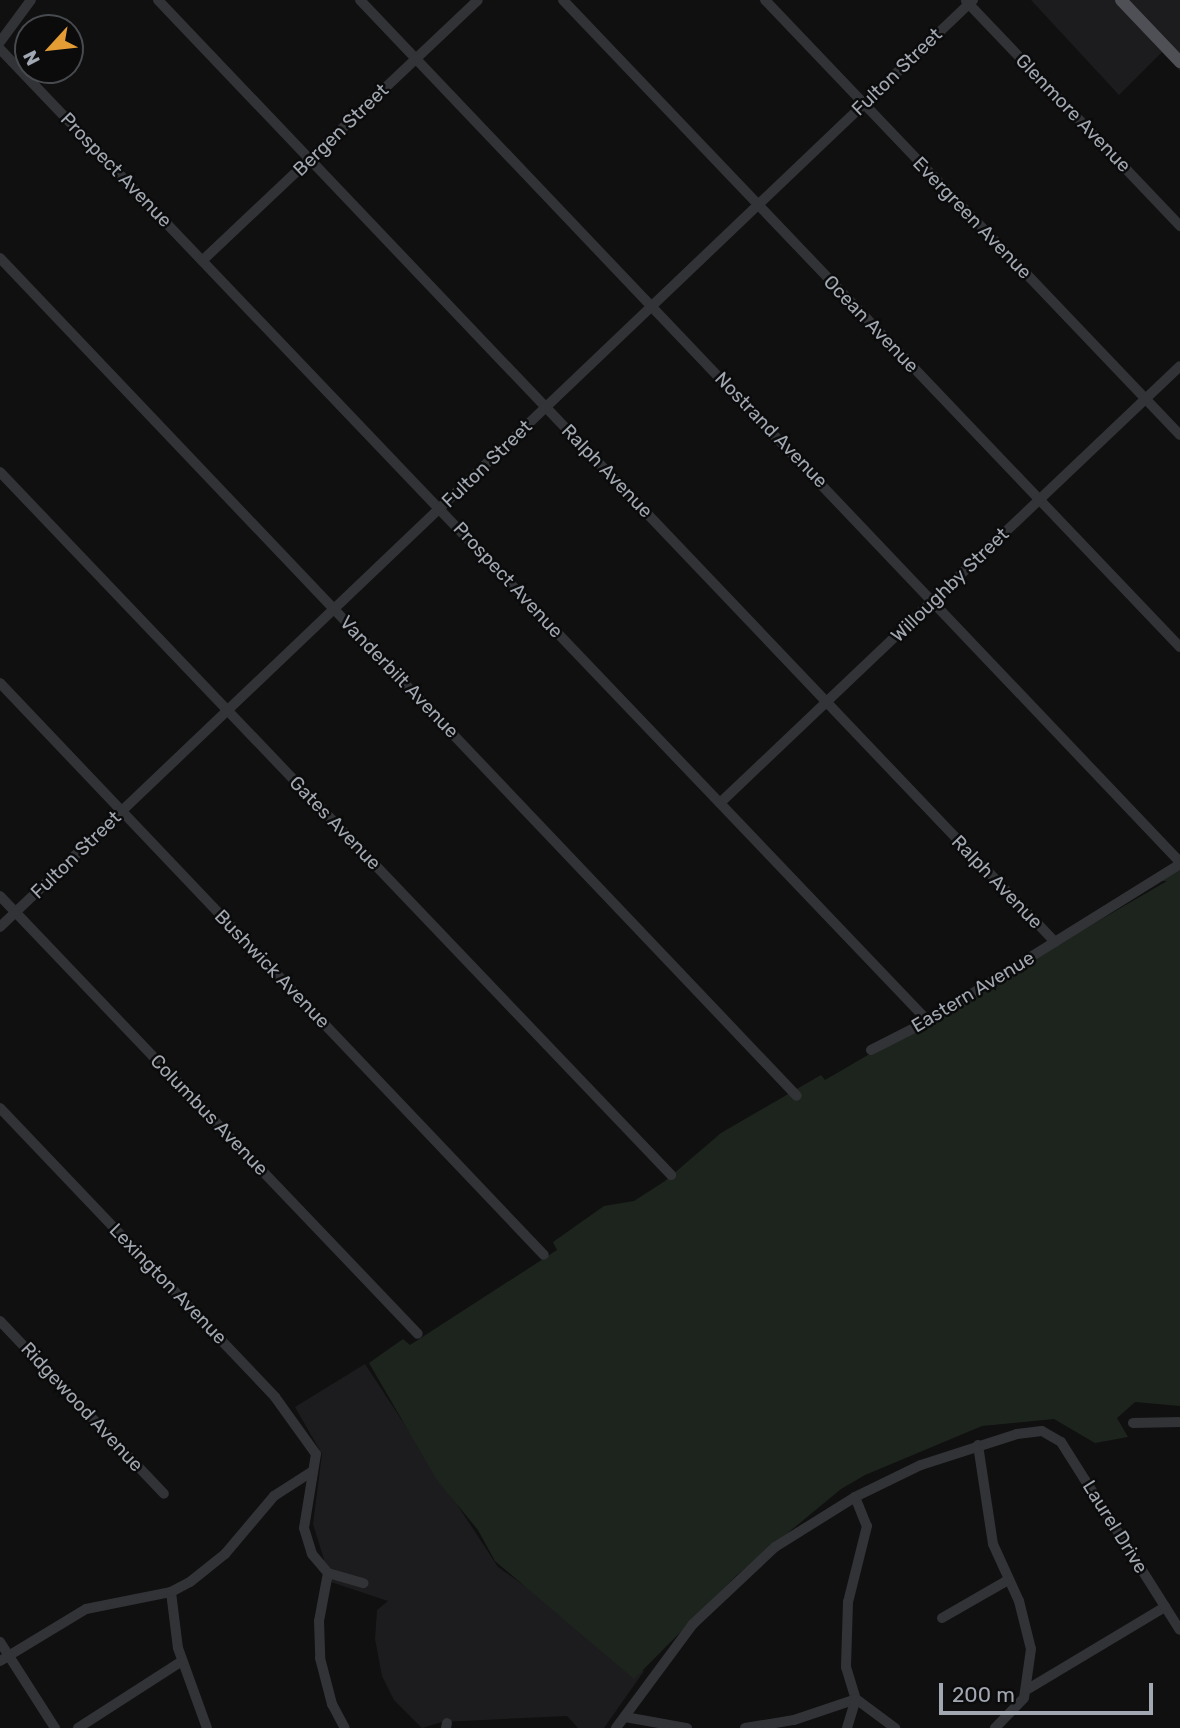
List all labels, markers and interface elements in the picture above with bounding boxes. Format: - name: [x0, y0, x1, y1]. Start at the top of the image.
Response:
- north arrow: [14, 14, 84, 84]
- street label: Fulton Street: [847, 23, 947, 121]
- text: N: [18, 47, 45, 69]
- street label: Glenmore Avenue: [1010, 49, 1136, 177]
- street label: Bergen Street: [289, 79, 393, 181]
- street label: Prospect Avenue: [55, 108, 177, 232]
- street label: Evergreen Avenue: [908, 152, 1036, 284]
- street label: Ocean Avenue: [819, 270, 923, 378]
- street label: Nostrand Avenue: [710, 367, 832, 493]
- street label: Fulton Street: [437, 415, 537, 513]
- street label: Ralph Avenue: [557, 419, 657, 523]
- street label: Prospect Avenue: [448, 517, 568, 643]
- street label: Willoughby Street: [886, 523, 1014, 647]
- street label: Vanderbilt Avenue: [335, 611, 463, 743]
- street label: Gates Avenue: [284, 771, 386, 875]
- street label: Fulton Street: [26, 806, 126, 904]
- street label: Ralph Avenue: [947, 830, 1047, 934]
- street label: Bushwick Avenue: [209, 905, 335, 1033]
- street label: Eastern Avenue: [907, 946, 1039, 1038]
- street label: Columbus Avenue: [145, 1049, 273, 1181]
- street label: Lexington Avenue: [104, 1219, 232, 1349]
- street label: Ridgewood Avenue: [16, 1337, 148, 1477]
- street label: Laurel Drive: [1077, 1476, 1153, 1578]
- scale bar: [942, 1668, 1156, 1712]
- text: 200 m: [952, 1682, 1015, 1707]

